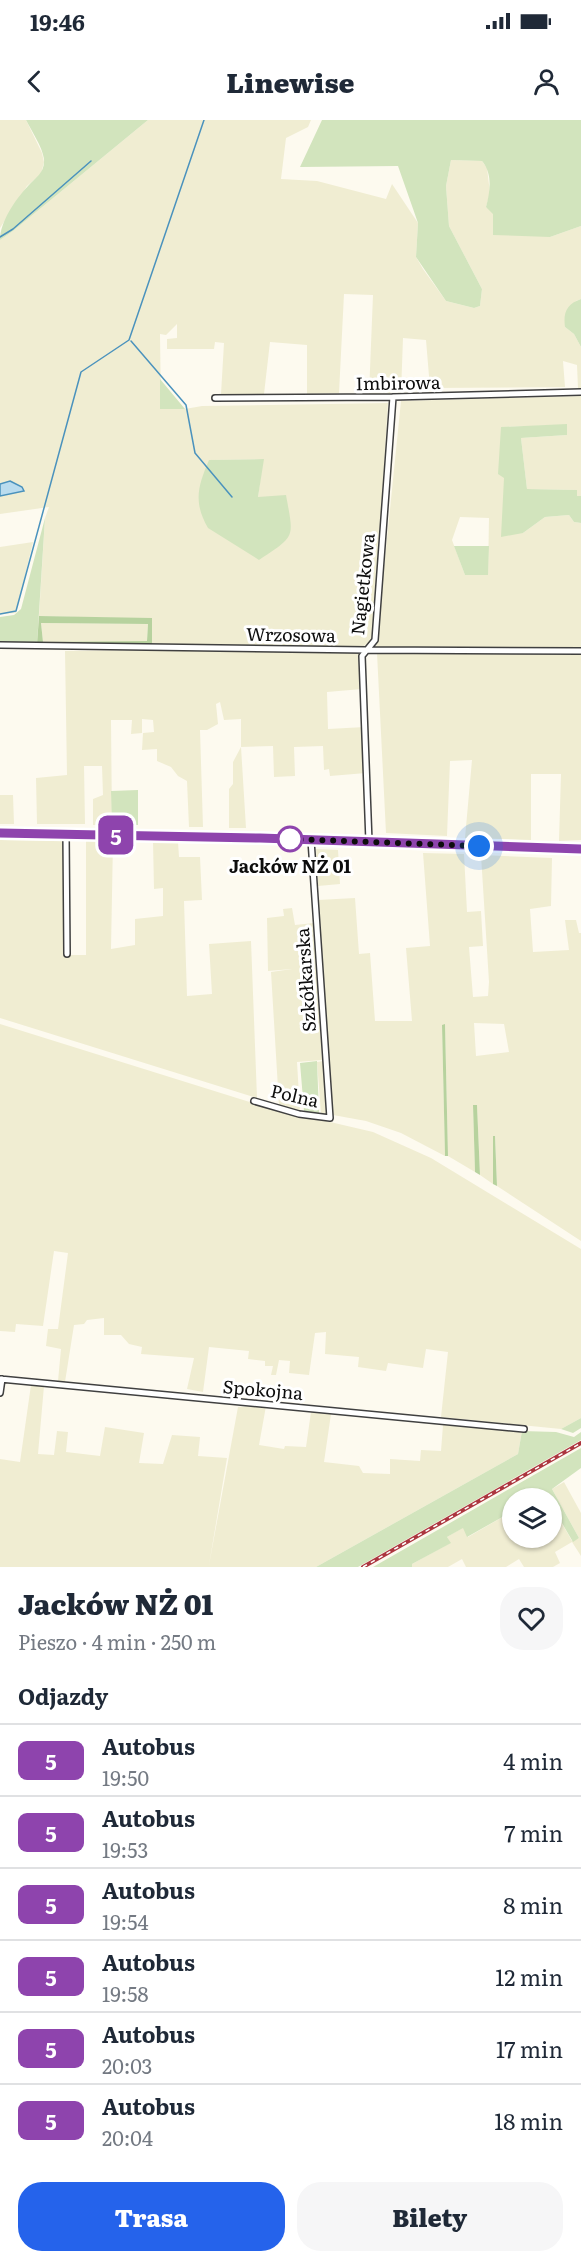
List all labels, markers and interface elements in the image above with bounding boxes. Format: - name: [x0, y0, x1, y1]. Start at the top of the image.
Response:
- text: 19:46: [30, 5, 85, 38]
- text: Linewise: [226, 61, 355, 101]
- icon: back: [18, 65, 51, 98]
- icon: person: [530, 65, 563, 98]
- street label: Imbirowa: [355, 368, 441, 396]
- street label: Nagietkowa: [343, 531, 381, 636]
- street label: Wrzosowa: [246, 620, 336, 648]
- line badge: 5: [96, 816, 136, 854]
- text: 5: [110, 820, 122, 851]
- marker: Jacków NŻ 01: [277, 826, 303, 852]
- your location: [464, 831, 494, 861]
- place label: Jacków NŻ 01: [229, 852, 352, 879]
- street label: Szkółkarska: [288, 927, 322, 1033]
- street label: Polna: [268, 1076, 322, 1114]
- street label: Spokojna: [222, 1372, 305, 1406]
- map controls: [502, 1488, 562, 1548]
- button: layers: [502, 1488, 562, 1548]
- text: Jacków NŻ 01: [18, 1582, 213, 1624]
- button: heart: [500, 1587, 563, 1650]
- text: Pieszo · 4 min · 250 m: [18, 1626, 216, 1656]
- text: Odjazdy: [18, 1679, 108, 1712]
- text: Autobus: [102, 1729, 195, 1762]
- text: 4 min: [503, 1744, 563, 1777]
- text: 5: [45, 1745, 57, 1776]
- text: 19:50: [102, 1762, 149, 1792]
- text: Autobus: [102, 1801, 195, 1834]
- text: 7 min: [504, 1816, 563, 1849]
- text: 5: [45, 1817, 57, 1848]
- text: 19:53: [102, 1834, 148, 1864]
- text: Autobus: [102, 1873, 195, 1906]
- text: 8 min: [503, 1888, 563, 1921]
- text: 5: [45, 1889, 57, 1920]
- text: 19:54: [102, 1906, 148, 1936]
- text: Autobus: [102, 1945, 195, 1978]
- text: 12 min: [495, 1960, 563, 1993]
- text: 5: [45, 1961, 57, 1992]
- text: 19:58: [102, 1978, 148, 2008]
- text: Autobus: [102, 2017, 195, 2050]
- text: 17 min: [496, 2032, 563, 2065]
- text: 5: [45, 2033, 57, 2064]
- text: 20:03: [102, 2050, 152, 2080]
- text: Autobus: [102, 2089, 195, 2122]
- text: 18 min: [494, 2104, 563, 2137]
- text: 5: [45, 2105, 57, 2136]
- text: 20:04: [102, 2122, 153, 2152]
- button: Trasa: [18, 2182, 285, 2251]
- button: Bilety: [297, 2182, 563, 2251]

